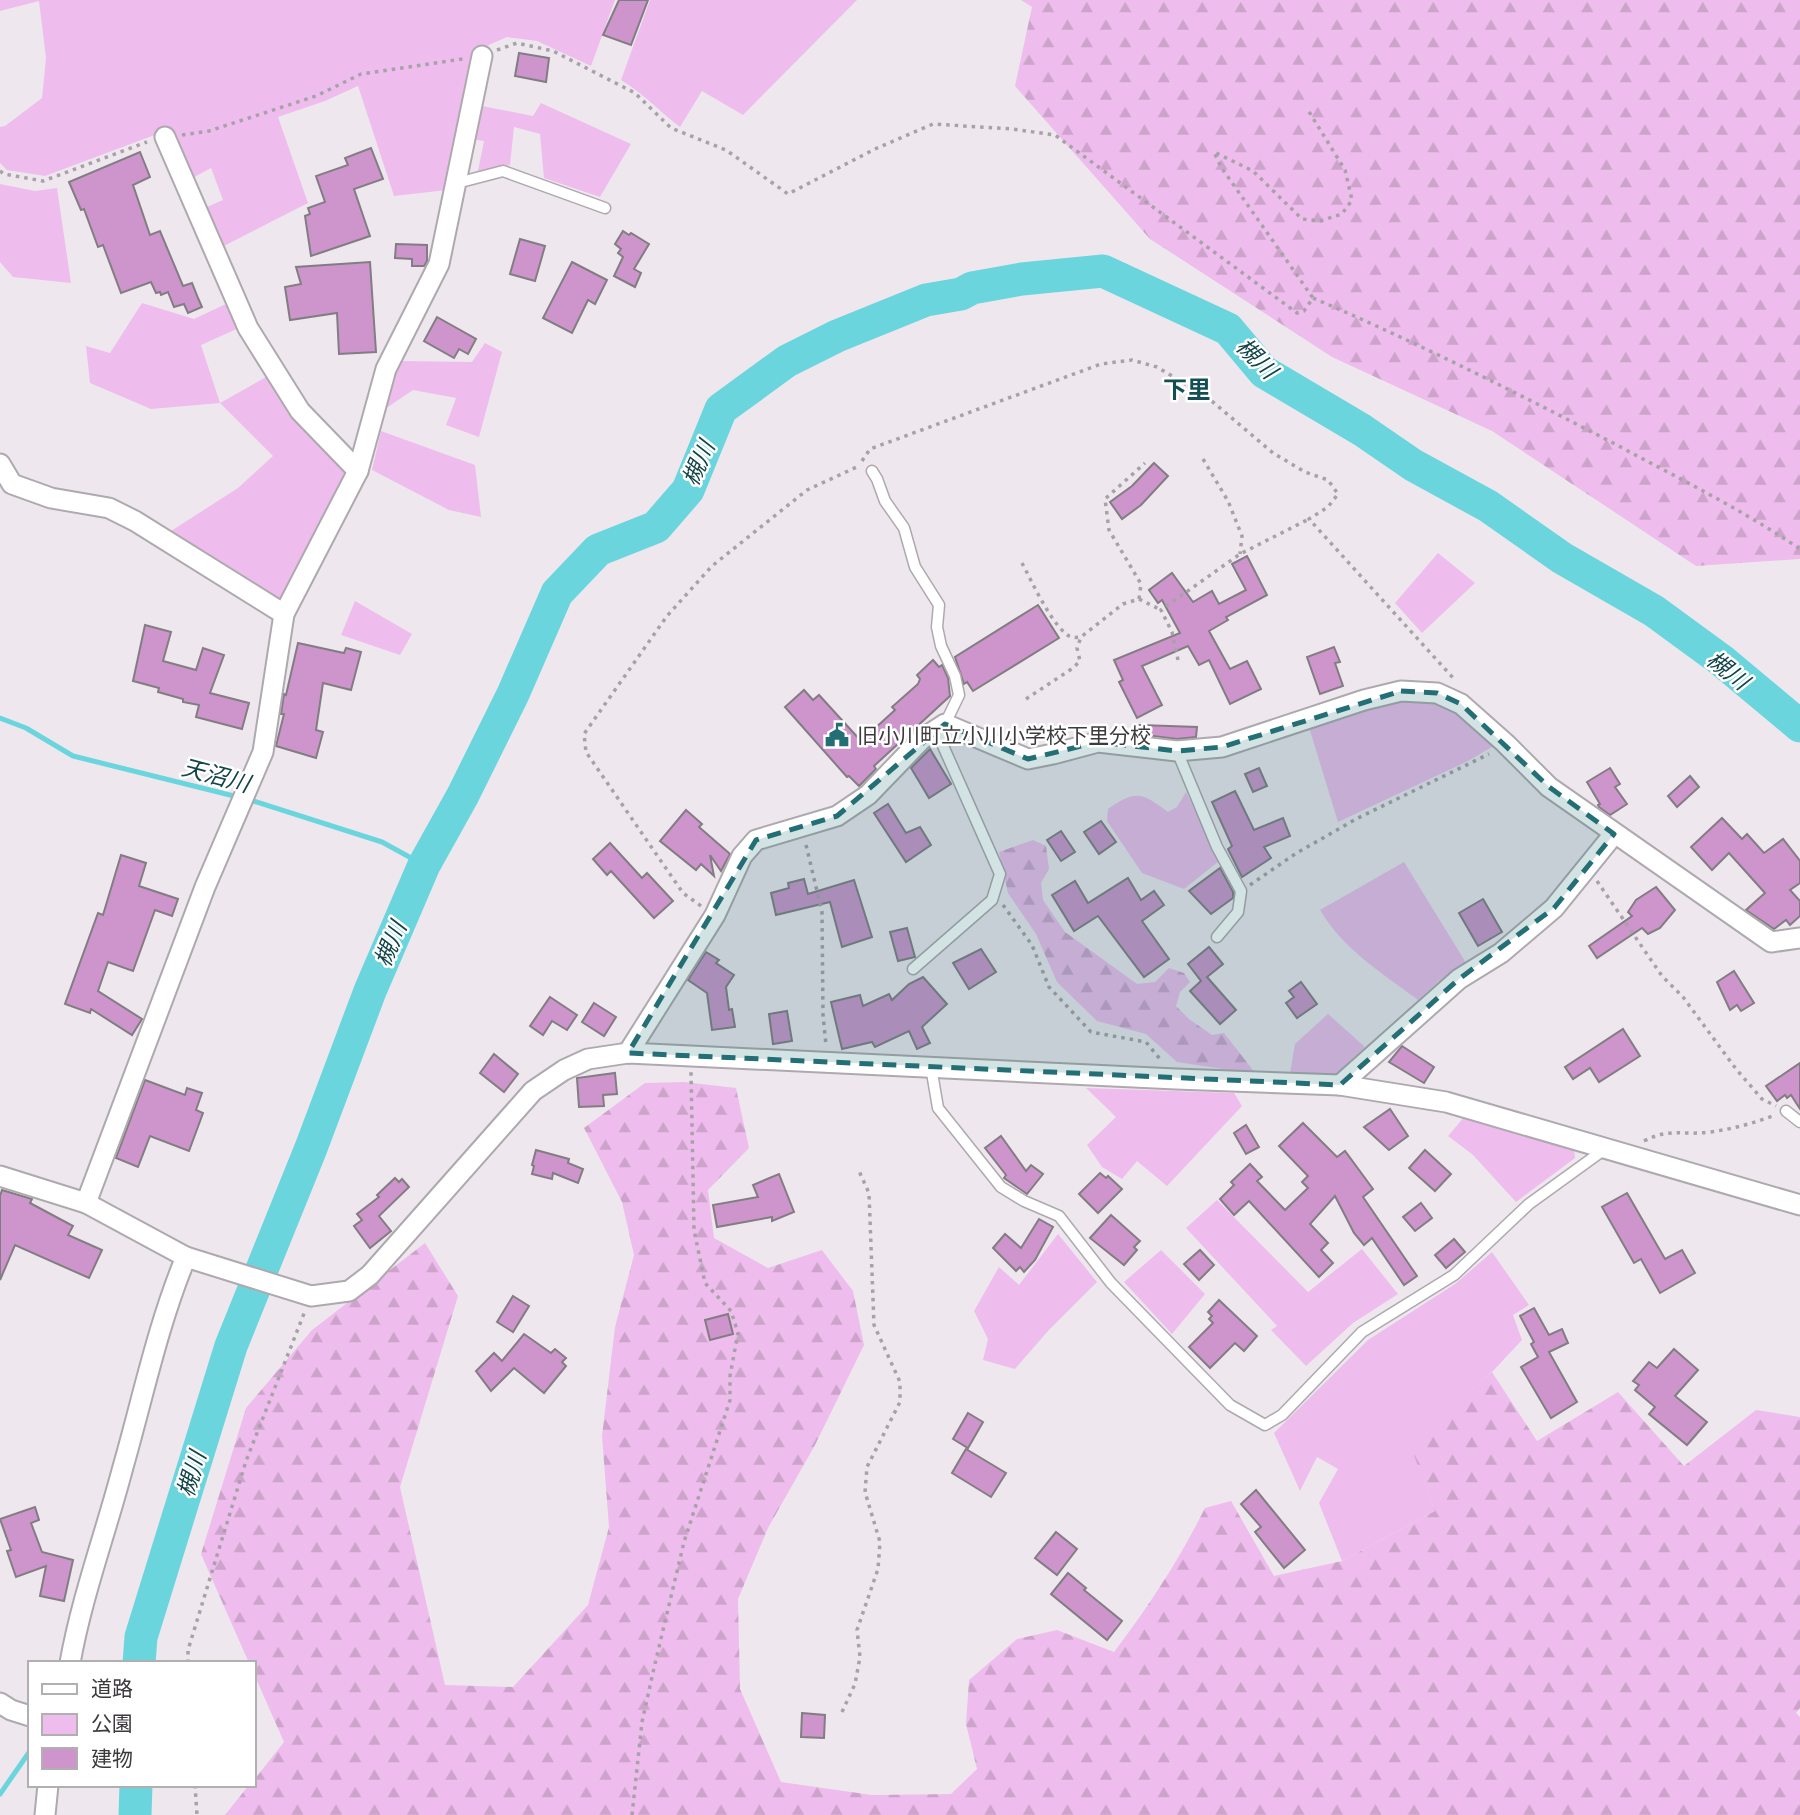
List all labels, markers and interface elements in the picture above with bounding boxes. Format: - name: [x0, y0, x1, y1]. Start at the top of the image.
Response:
- water label: 槻川: [1230, 331, 1286, 387]
- district label: 下里: [1163, 374, 1211, 404]
- water label: 槻川: [675, 433, 722, 490]
- water label: 槻川: [1701, 644, 1757, 697]
- public building icon: 旧小川町立小川小学校下里分校: [823, 721, 851, 749]
- place label: 旧小川町立小川小学校下里分校: [857, 722, 1151, 748]
- water label: 天沼川: [179, 752, 256, 799]
- water label: 槻川: [368, 914, 414, 971]
- water label: 槻川: [170, 1445, 212, 1500]
- legend: [28, 1661, 256, 1787]
- text: 道路: [91, 1675, 133, 1701]
- text: 公園: [91, 1710, 133, 1736]
- text: 建物: [91, 1745, 133, 1771]

